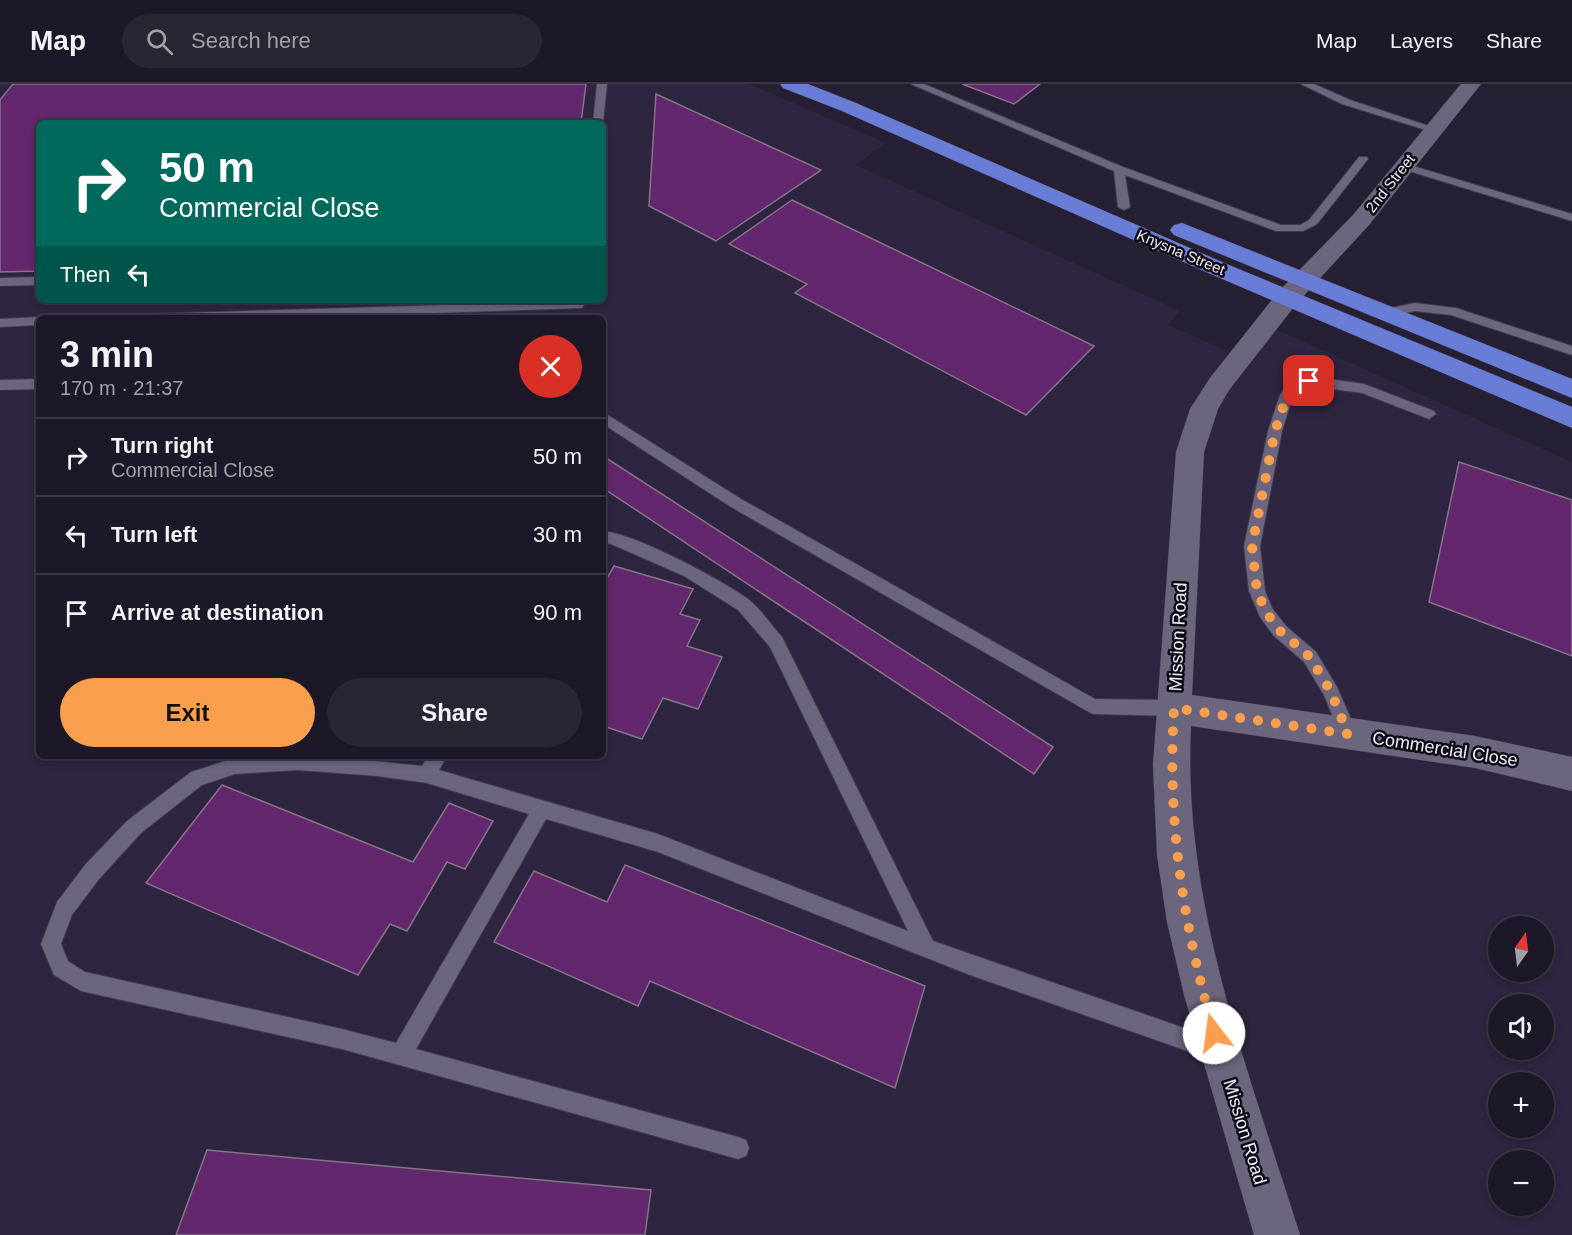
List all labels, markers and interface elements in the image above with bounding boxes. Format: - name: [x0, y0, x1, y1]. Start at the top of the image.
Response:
- search box: [122, 14, 542, 68]
- text: Map: [30, 25, 86, 56]
- icon: search: [143, 25, 176, 58]
- text: Search here: [191, 28, 311, 53]
- text: Map: [1316, 29, 1357, 52]
- text: Layers: [1390, 29, 1453, 52]
- text: Share: [1486, 29, 1542, 52]
- icon: right: [60, 144, 138, 222]
- text: 50 m: [159, 144, 255, 191]
- street label: 2nd Street: [1362, 150, 1419, 216]
- text: Commercial Close: [159, 193, 380, 223]
- street label: Knysna Street: [1134, 226, 1228, 279]
- icon: left: [122, 258, 155, 291]
- text: Then: [60, 262, 110, 287]
- text: 3 min: [60, 334, 154, 375]
- button: close: [519, 335, 582, 398]
- pin: [1283, 355, 1334, 406]
- icon: arrive: [1292, 364, 1325, 397]
- text: 170 m · 21:37: [60, 377, 183, 399]
- text: Turn right: [111, 433, 213, 458]
- icon: right: [60, 441, 93, 474]
- text: 50 m: [533, 444, 582, 469]
- text: Commercial Close: [111, 459, 274, 481]
- icon: left: [60, 519, 93, 552]
- text: Turn left: [111, 522, 197, 547]
- text: 30 m: [533, 522, 582, 547]
- street label: Mission Road: [1165, 582, 1191, 692]
- icon: arrive: [60, 597, 93, 630]
- text: Arrive at destination: [111, 600, 324, 625]
- text: 90 m: [533, 600, 582, 625]
- button: Exit: [60, 678, 315, 747]
- button: Share: [327, 678, 582, 747]
- street label: Commercial Close: [1371, 728, 1519, 770]
- north arrow: [1488, 916, 1554, 982]
- map controls: [1488, 916, 1554, 1216]
- button: sound: [1488, 994, 1554, 1060]
- position arrow: [1182, 1001, 1246, 1065]
- button: +: [1488, 1072, 1554, 1138]
- street label: Mission Road: [1219, 1077, 1271, 1187]
- button: −: [1488, 1150, 1554, 1216]

